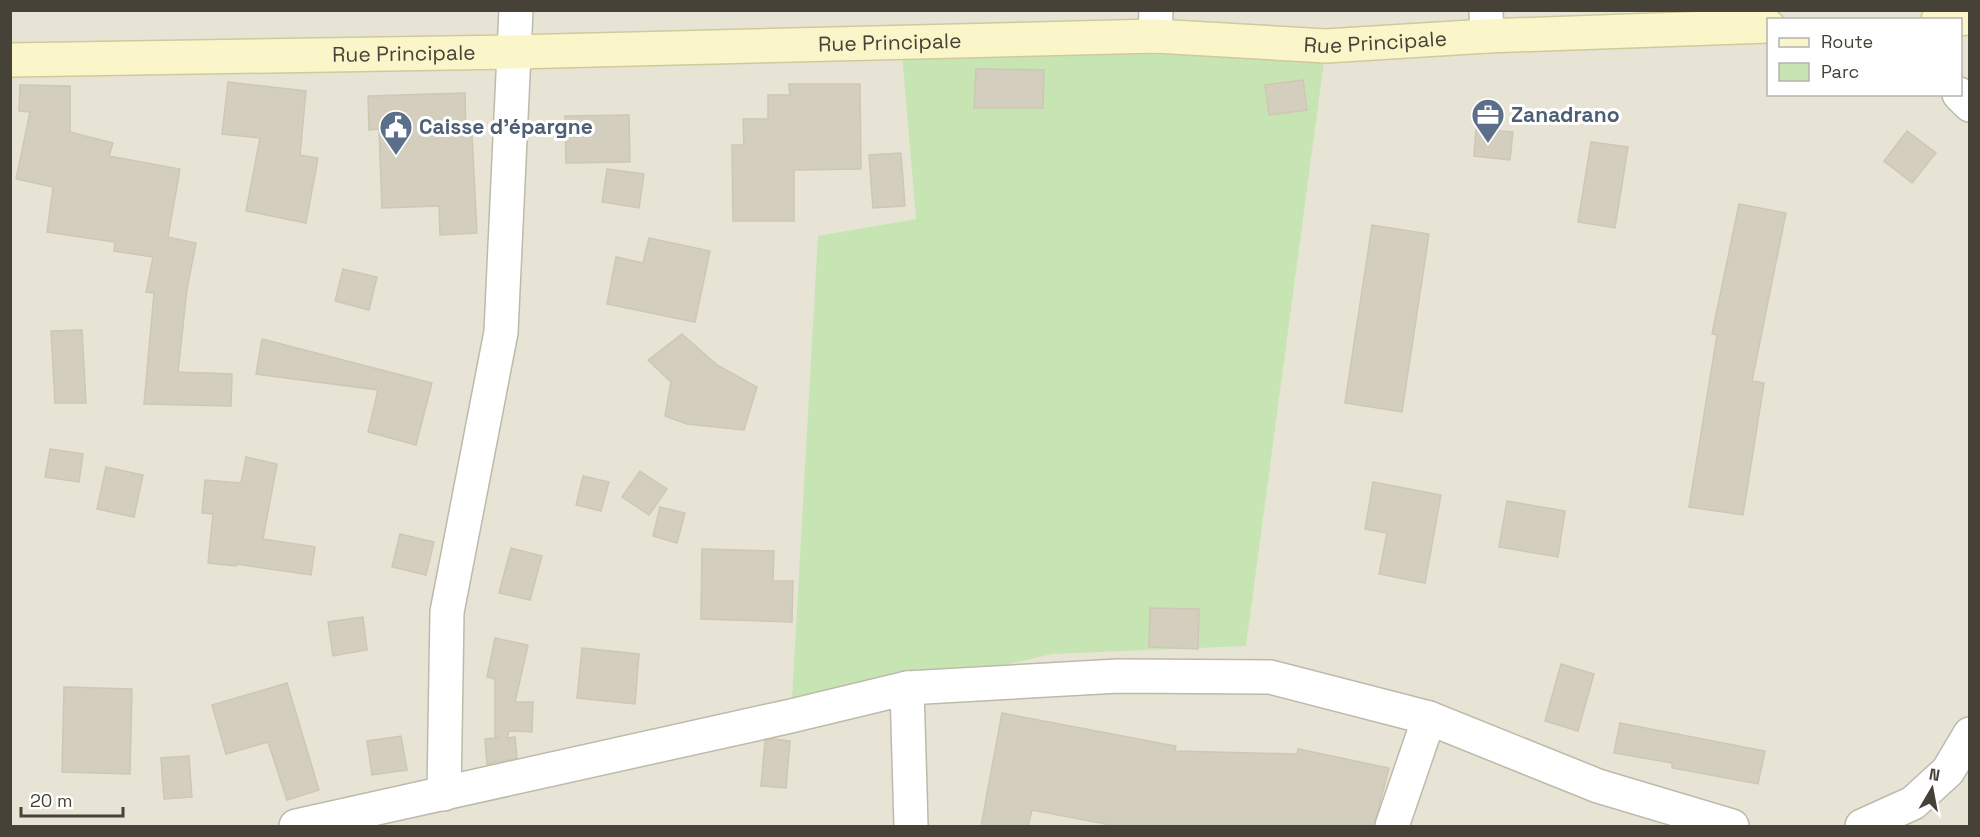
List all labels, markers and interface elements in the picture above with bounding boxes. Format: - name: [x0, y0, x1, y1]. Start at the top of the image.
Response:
- legend: [1767, 18, 1962, 96]
- street label: Rue Principale: [1303, 25, 1448, 59]
- street label: Rue Principale: [818, 27, 962, 57]
- text: Route: [1821, 30, 1873, 53]
- street label: Rue Principale: [332, 39, 476, 68]
- text: Parc: [1821, 60, 1859, 83]
- office icon: Zanadrano: [1470, 97, 1506, 144]
- place label: Zanadrano: [1511, 101, 1620, 128]
- public building icon: Caisse d'épargne: [378, 109, 414, 156]
- place label: Caisse d'épargne: [419, 113, 593, 140]
- north arrow: [1902, 759, 1962, 819]
- text: N: [1927, 763, 1942, 786]
- scale bar: [21, 780, 123, 818]
- text: 20 m: [30, 789, 73, 812]

